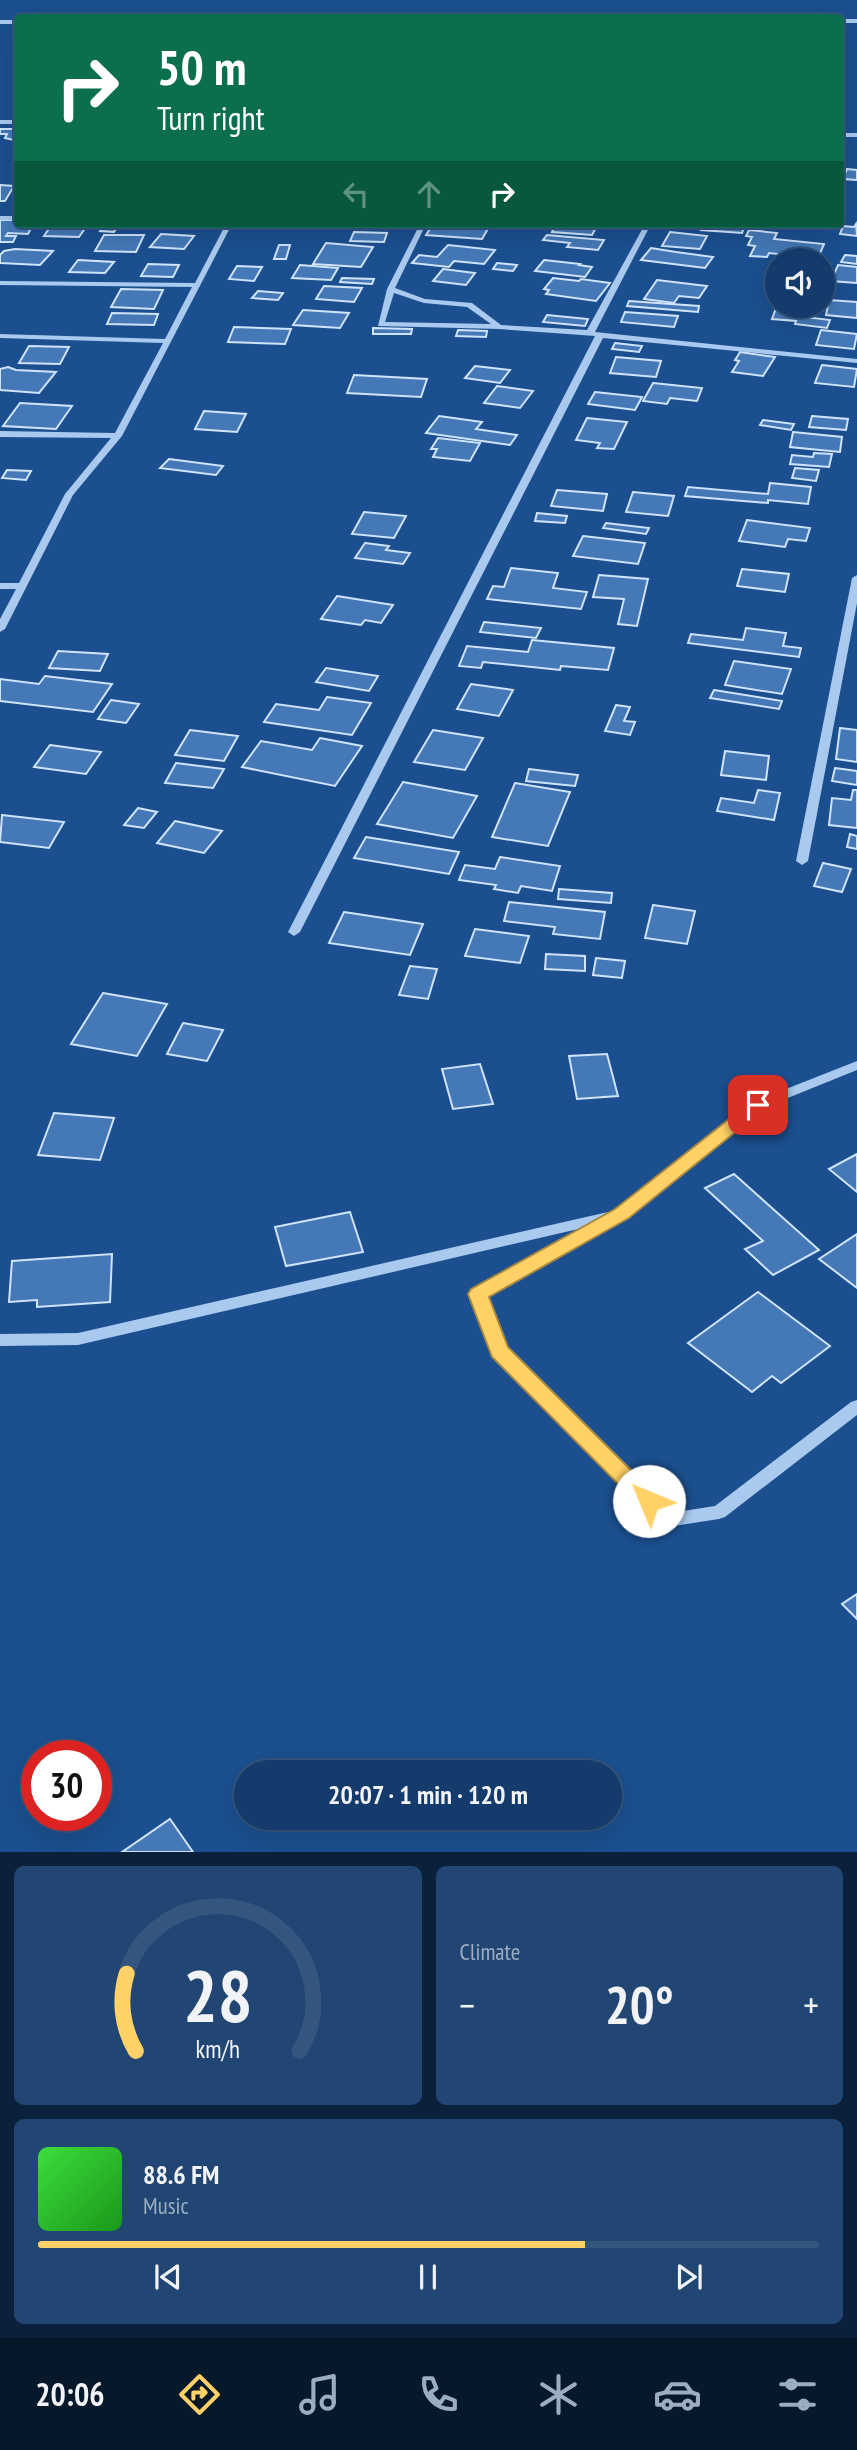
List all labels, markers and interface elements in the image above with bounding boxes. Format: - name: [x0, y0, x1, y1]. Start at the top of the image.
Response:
- text: 50 m: [157, 35, 246, 99]
- icon: right: [42, 42, 133, 133]
- text: Turn right: [157, 97, 265, 139]
- icon: left: [337, 175, 375, 213]
- icon: ahead: [410, 175, 448, 213]
- icon: right: [483, 175, 521, 213]
- map controls: [765, 248, 835, 318]
- button: sound: [765, 248, 835, 318]
- pin: [728, 1075, 788, 1135]
- icon: arrive: [739, 1086, 777, 1124]
- position arrow: [612, 1464, 686, 1538]
- speed limit sign: 30: [21, 1740, 112, 1831]
- text: 20:07 · 1 min · 120 m: [328, 1778, 528, 1811]
- text: Climate: [460, 1937, 520, 1966]
- text: 28: [183, 1948, 253, 2042]
- text: 20°: [605, 1971, 674, 2038]
- text: −: [460, 1980, 475, 2029]
- text: +: [803, 1980, 819, 2029]
- text: km/h: [196, 2033, 240, 2065]
- text: 88.6 FM: [143, 2158, 219, 2191]
- text: Music: [143, 2191, 189, 2220]
- icon: previous: [149, 2258, 187, 2296]
- icon: pause: [409, 2258, 447, 2296]
- icon: next: [670, 2258, 708, 2296]
- icon: directions: [175, 2370, 224, 2419]
- icon: music: [295, 2370, 344, 2419]
- icon: phone: [414, 2370, 463, 2419]
- icon: climate: [534, 2370, 583, 2419]
- icon: car: [653, 2370, 702, 2419]
- icon: filters: [773, 2370, 822, 2419]
- text: 20:06: [35, 2373, 104, 2415]

